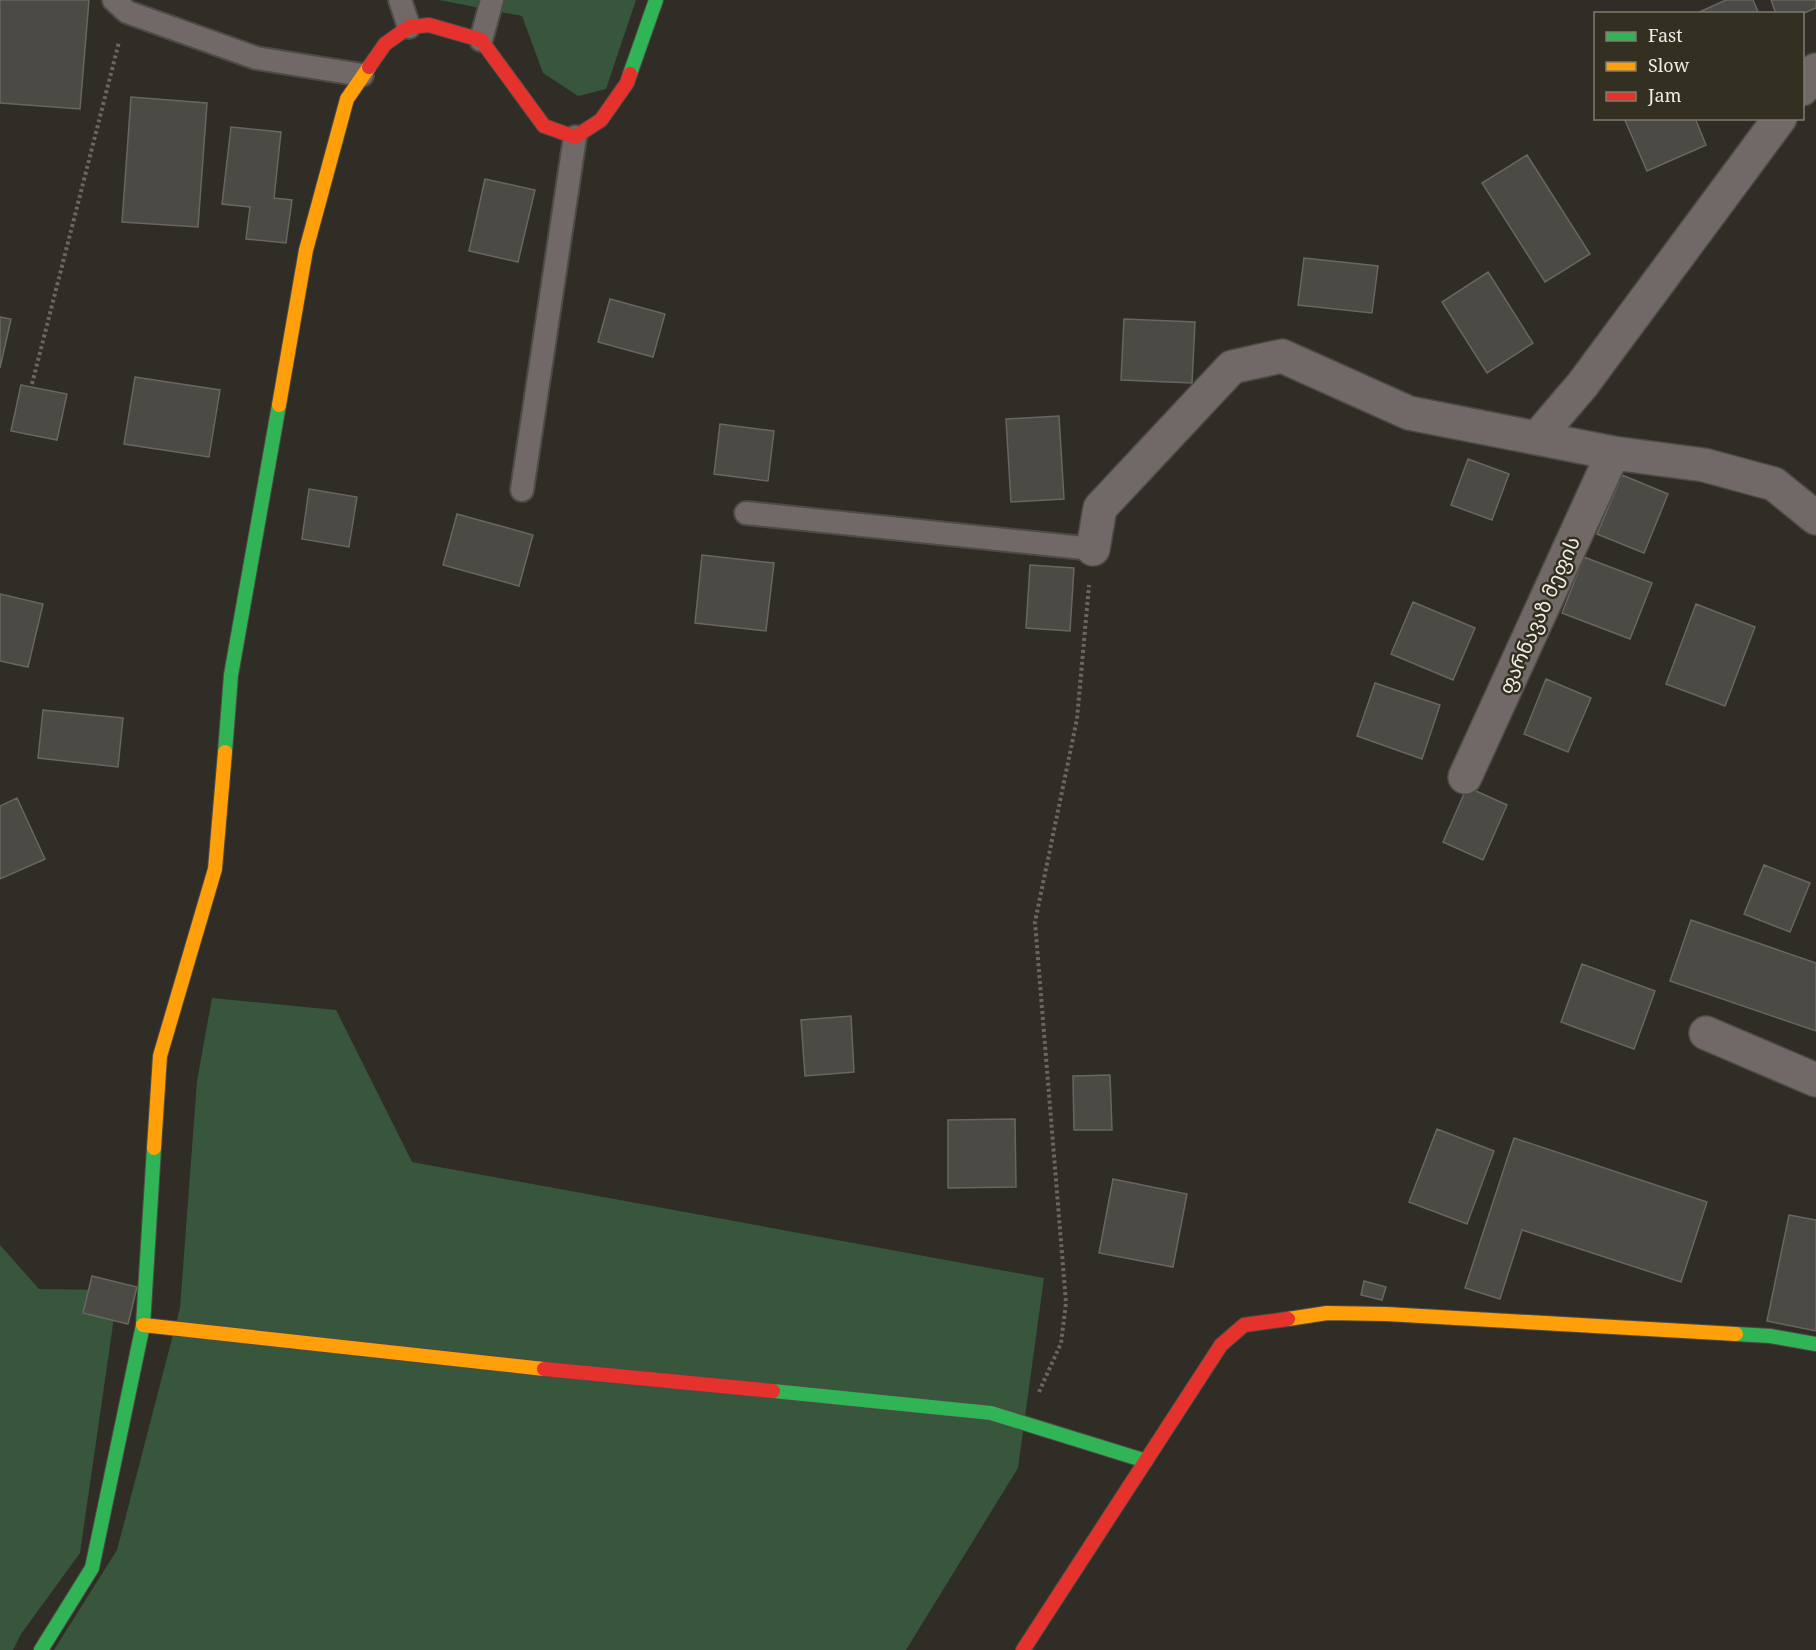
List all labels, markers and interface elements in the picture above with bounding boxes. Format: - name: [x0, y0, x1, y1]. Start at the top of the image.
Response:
- legend: [1594, 12, 1804, 120]
- text: Fast: [1648, 23, 1683, 47]
- text: Slow: [1648, 53, 1690, 77]
- text: Jam: [1647, 83, 1682, 107]
- street label: ფარნავაზ მეფის: [1492, 532, 1586, 698]

